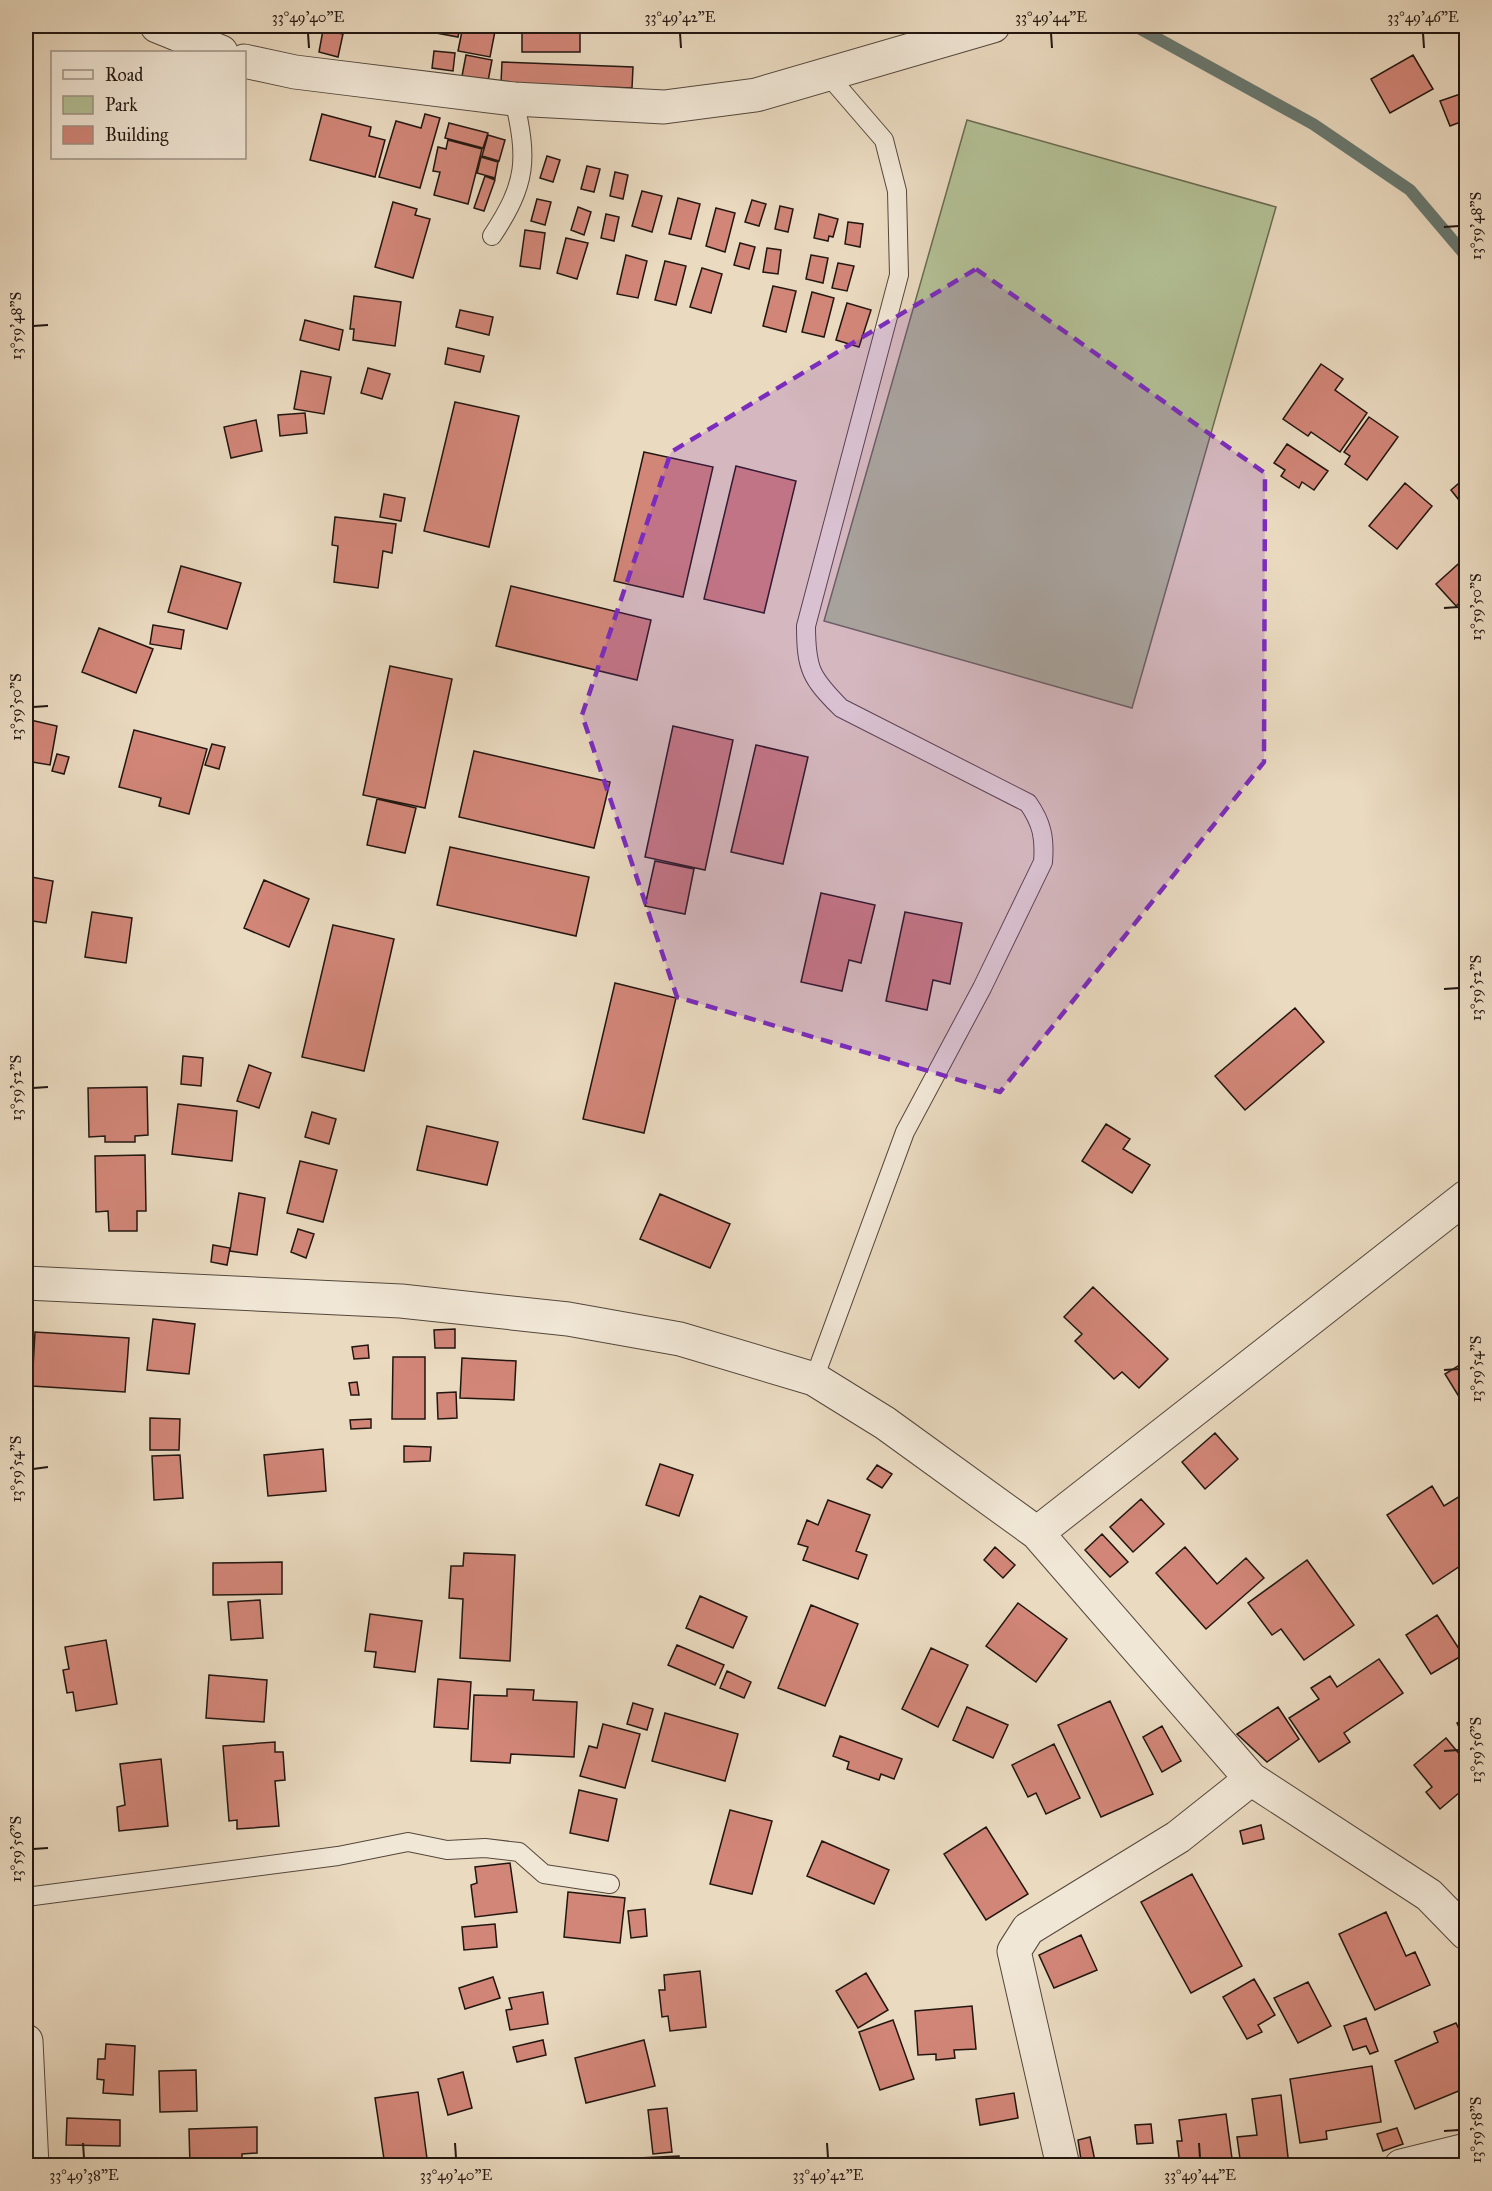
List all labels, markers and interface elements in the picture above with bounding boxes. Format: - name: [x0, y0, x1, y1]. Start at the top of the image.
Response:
- text: 33°49'40"E: [272, 8, 344, 26]
- text: 33°49'42"E: [644, 8, 716, 26]
- text: 33°49'44"E: [1015, 8, 1087, 26]
- text: 33°49'46"E: [1387, 8, 1459, 26]
- legend: [51, 51, 246, 159]
- text: Road: [105, 64, 143, 86]
- text: Park: [105, 94, 138, 116]
- text: Building: [105, 124, 169, 147]
- text: 13°59'48"S: [1467, 192, 1485, 260]
- text: 13°59'48"S: [7, 292, 25, 360]
- text: 13°59'50"S: [1467, 573, 1485, 641]
- text: 13°59'50"S: [7, 673, 25, 741]
- text: 13°59'52"S: [1467, 955, 1485, 1021]
- text: 13°59'52"S: [7, 1055, 25, 1121]
- text: 13°59'54"S: [1467, 1336, 1485, 1402]
- text: 13°59'54"S: [7, 1436, 25, 1502]
- text: 13°59'56"S: [1467, 1717, 1485, 1783]
- text: 13°59'56"S: [7, 1816, 25, 1882]
- text: 13°59'58"S: [1467, 2097, 1485, 2163]
- text: 33°49'38"E: [49, 2166, 119, 2184]
- text: 33°49'40"E: [420, 2166, 492, 2184]
- text: 33°49'42"E: [792, 2166, 864, 2184]
- text: 33°49'44"E: [1164, 2166, 1236, 2184]

